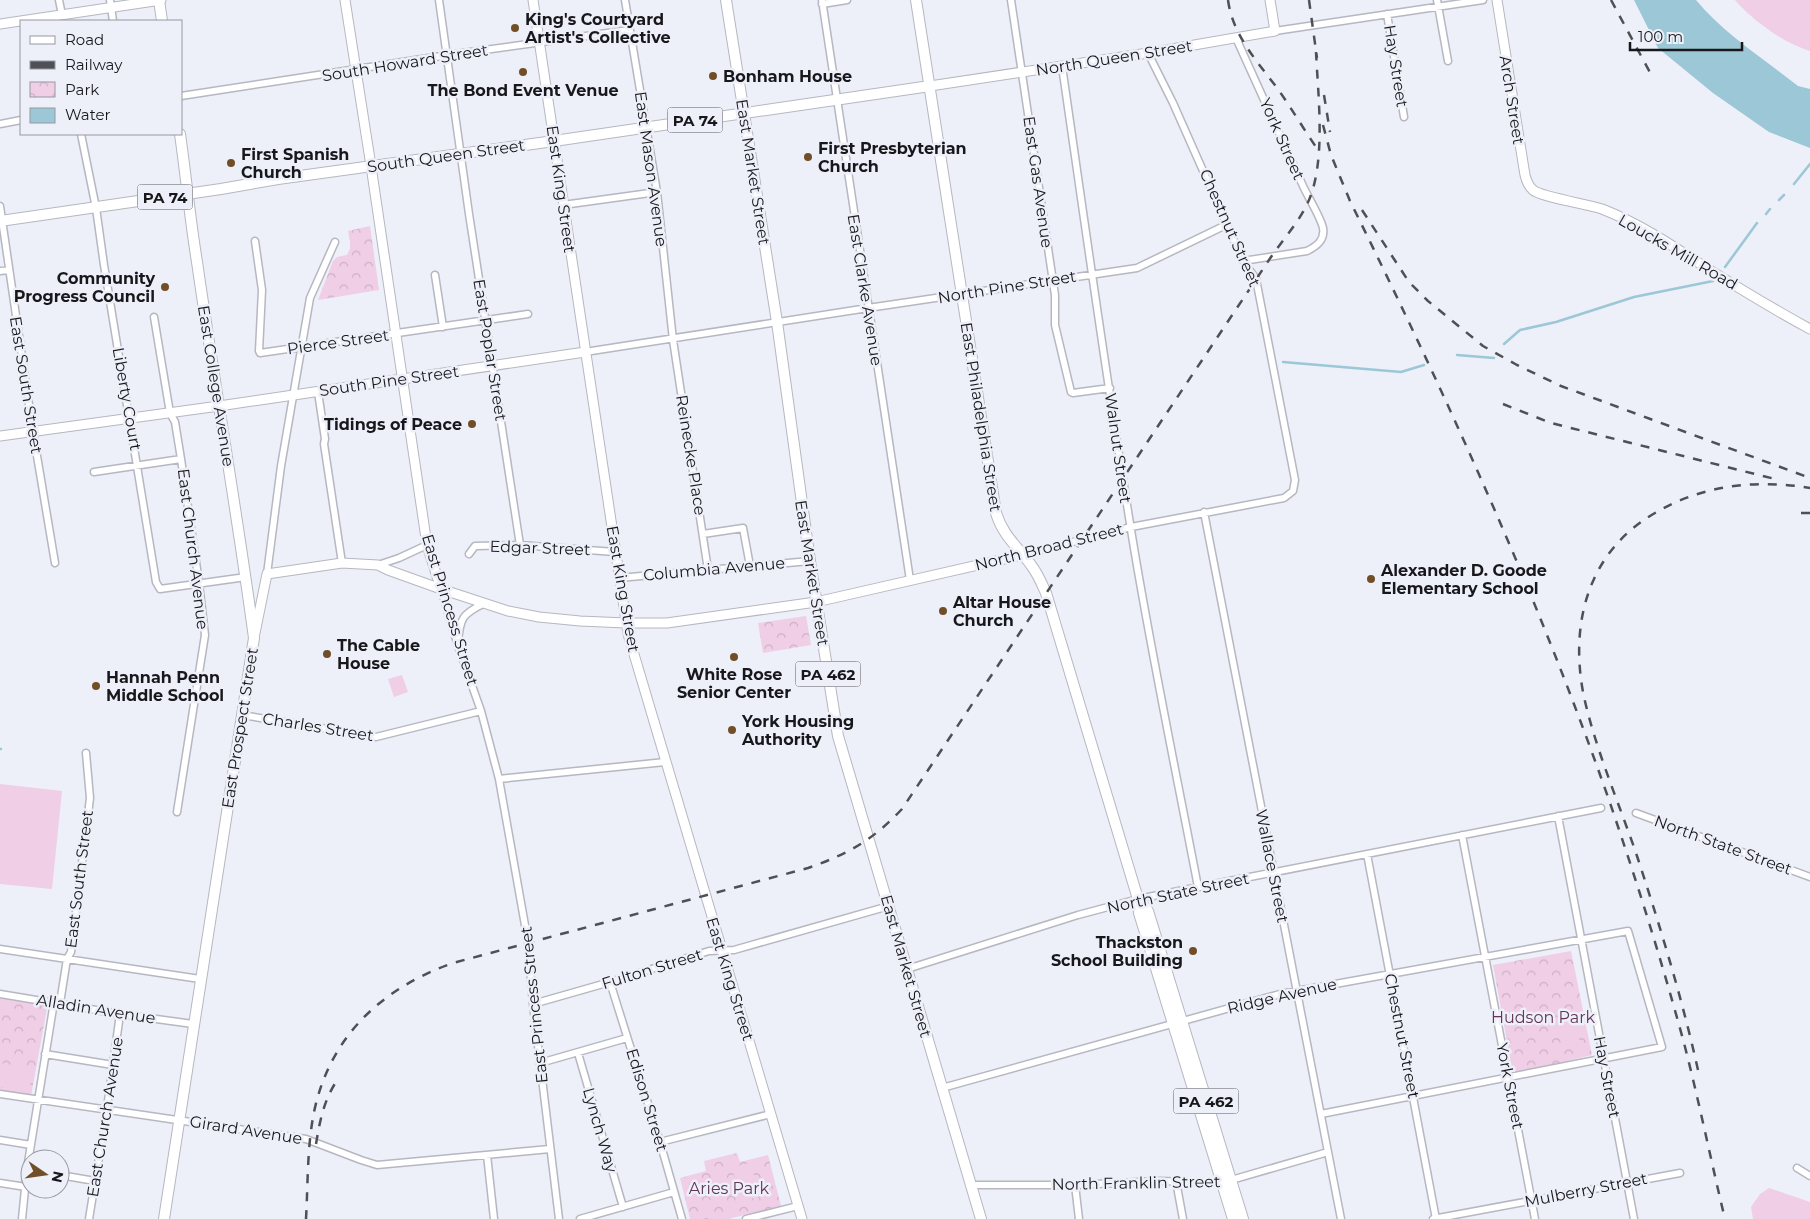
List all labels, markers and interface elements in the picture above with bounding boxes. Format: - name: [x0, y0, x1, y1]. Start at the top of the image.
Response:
- place label: King's Courtyard Artist's Collective: [524, 10, 671, 47]
- legend: [20, 20, 182, 135]
- scale bar: [1630, 20, 1742, 52]
- marker: King's Courtyard Artist's Collective: [509, 22, 521, 34]
- street label: Hay Street: [1380, 23, 1412, 109]
- text: 100 m: [1638, 27, 1683, 46]
- text: Road: [65, 30, 104, 49]
- street label: North Queen Street: [1034, 36, 1194, 80]
- street label: South Howard Street: [321, 40, 490, 86]
- street label: Arch Street: [1496, 54, 1528, 146]
- text: Railway: [65, 55, 123, 74]
- marker: The Bond Event Venue: [517, 66, 529, 78]
- place label: Bonham House: [723, 67, 852, 86]
- marker: Bonham House: [707, 70, 719, 82]
- text: Park: [65, 80, 99, 99]
- place label: The Bond Event Venue: [428, 81, 619, 100]
- street label: East Mason Avenue: [631, 90, 671, 248]
- street label: York Street: [1255, 95, 1309, 183]
- street label: East Market Street: [732, 98, 774, 247]
- text: Water: [65, 105, 111, 124]
- road number: PA 74: [668, 108, 722, 132]
- street label: East Gas Avenue: [1019, 115, 1057, 249]
- street label: East King Street: [543, 124, 579, 254]
- street label: South Queen Street: [366, 135, 527, 176]
- place label: First Presbyterian Church: [818, 139, 967, 176]
- place label: First Spanish Church: [241, 145, 349, 182]
- marker: First Presbyterian Church: [802, 151, 814, 163]
- marker: First Spanish Church: [225, 157, 237, 169]
- street label: Chestnut Street: [1196, 166, 1265, 290]
- road number: PA 74: [138, 184, 192, 210]
- street label: Loucks Mill Road: [1615, 210, 1741, 294]
- street label: East Clarke Avenue: [844, 213, 886, 367]
- street label: North Pine Street: [936, 267, 1078, 307]
- place label: Community Progress Council: [14, 269, 155, 306]
- street label: East Poplar Street: [469, 278, 511, 423]
- marker: Community Progress Council: [159, 281, 171, 293]
- street label: East College Avenue: [194, 304, 238, 468]
- street label: East South Street: [6, 315, 46, 456]
- street label: East Philadelphia Street: [957, 321, 1005, 514]
- street label: Pierce Street: [286, 325, 391, 359]
- street label: Liberty Court: [109, 346, 146, 453]
- street label: South Pine Street: [318, 362, 461, 400]
- street label: Walnut Street: [1101, 392, 1135, 505]
- street label: Reinecke Place: [672, 393, 710, 517]
- place label: Tidings of Peace: [324, 415, 462, 434]
- marker: Tidings of Peace: [466, 418, 478, 430]
- street label: East Church Avenue: [174, 467, 212, 631]
- street label: East Market Street: [791, 499, 833, 648]
- street label: North Broad Street: [973, 519, 1126, 575]
- street label: East King Street: [602, 524, 644, 654]
- street label: East Princess Street: [418, 532, 482, 689]
- street label: Edgar Street: [489, 537, 591, 559]
- street label: Columbia Avenue: [642, 553, 786, 585]
- place label: Alexander D. Goode Elementary School: [1380, 561, 1547, 598]
- marker: Alexander D. Goode Elementary School: [1365, 573, 1377, 585]
- place label: Altar House Church: [952, 593, 1051, 630]
- marker: Altar House Church: [937, 605, 949, 617]
- place label: The Cable House: [337, 636, 420, 673]
- street label: East Prospect Street: [218, 646, 262, 810]
- marker: The Cable House: [321, 648, 333, 660]
- marker: White Rose Senior Center: [728, 651, 740, 663]
- road number: PA 462: [796, 662, 860, 686]
- place label: White Rose Senior Center: [677, 665, 791, 702]
- place label: Hannah Penn Middle School: [106, 668, 224, 705]
- marker: Hannah Penn Middle School: [90, 680, 102, 692]
- street label: Charles Street: [261, 709, 375, 745]
- place label: York Housing Authority: [741, 712, 854, 749]
- marker: York Housing Authority: [726, 724, 738, 736]
- street label: East South Street: [61, 808, 97, 949]
- street label: Wallace Street: [1252, 808, 1292, 925]
- street label: North State Street: [1652, 811, 1795, 879]
- street label: North State Street: [1105, 869, 1251, 917]
- street label: East Market Street: [877, 892, 936, 1040]
- street label: East King Street: [702, 915, 758, 1044]
- street label: East Princess Street: [516, 925, 552, 1084]
- place label: Thackston School Building: [1051, 933, 1183, 970]
- street label: Fulton Street: [599, 945, 705, 993]
- marker: Thackston School Building: [1187, 945, 1199, 957]
- street label: Chestnut Street: [1381, 972, 1424, 1101]
- street label: Ridge Avenue: [1225, 974, 1339, 1018]
- street label: Alladin Avenue: [35, 990, 157, 1028]
- park label: Hudson Park: [1491, 1008, 1595, 1027]
- street label: Hay Street: [1590, 1034, 1624, 1120]
- street label: East Church Avenue: [83, 1036, 127, 1198]
- street label: York Street: [1492, 1041, 1528, 1131]
- street label: Edison Street: [622, 1046, 672, 1154]
- street label: Lynch Way: [579, 1085, 621, 1175]
- road number: PA 462: [1174, 1088, 1238, 1114]
- street label: Girard Avenue: [188, 1112, 304, 1148]
- north arrow: [20, 1149, 70, 1199]
- text: N: [48, 1169, 68, 1184]
- street label: Mulberry Street: [1523, 1169, 1649, 1211]
- street label: North Franklin Street: [1051, 1172, 1221, 1194]
- park label: Aries Park: [689, 1179, 770, 1198]

